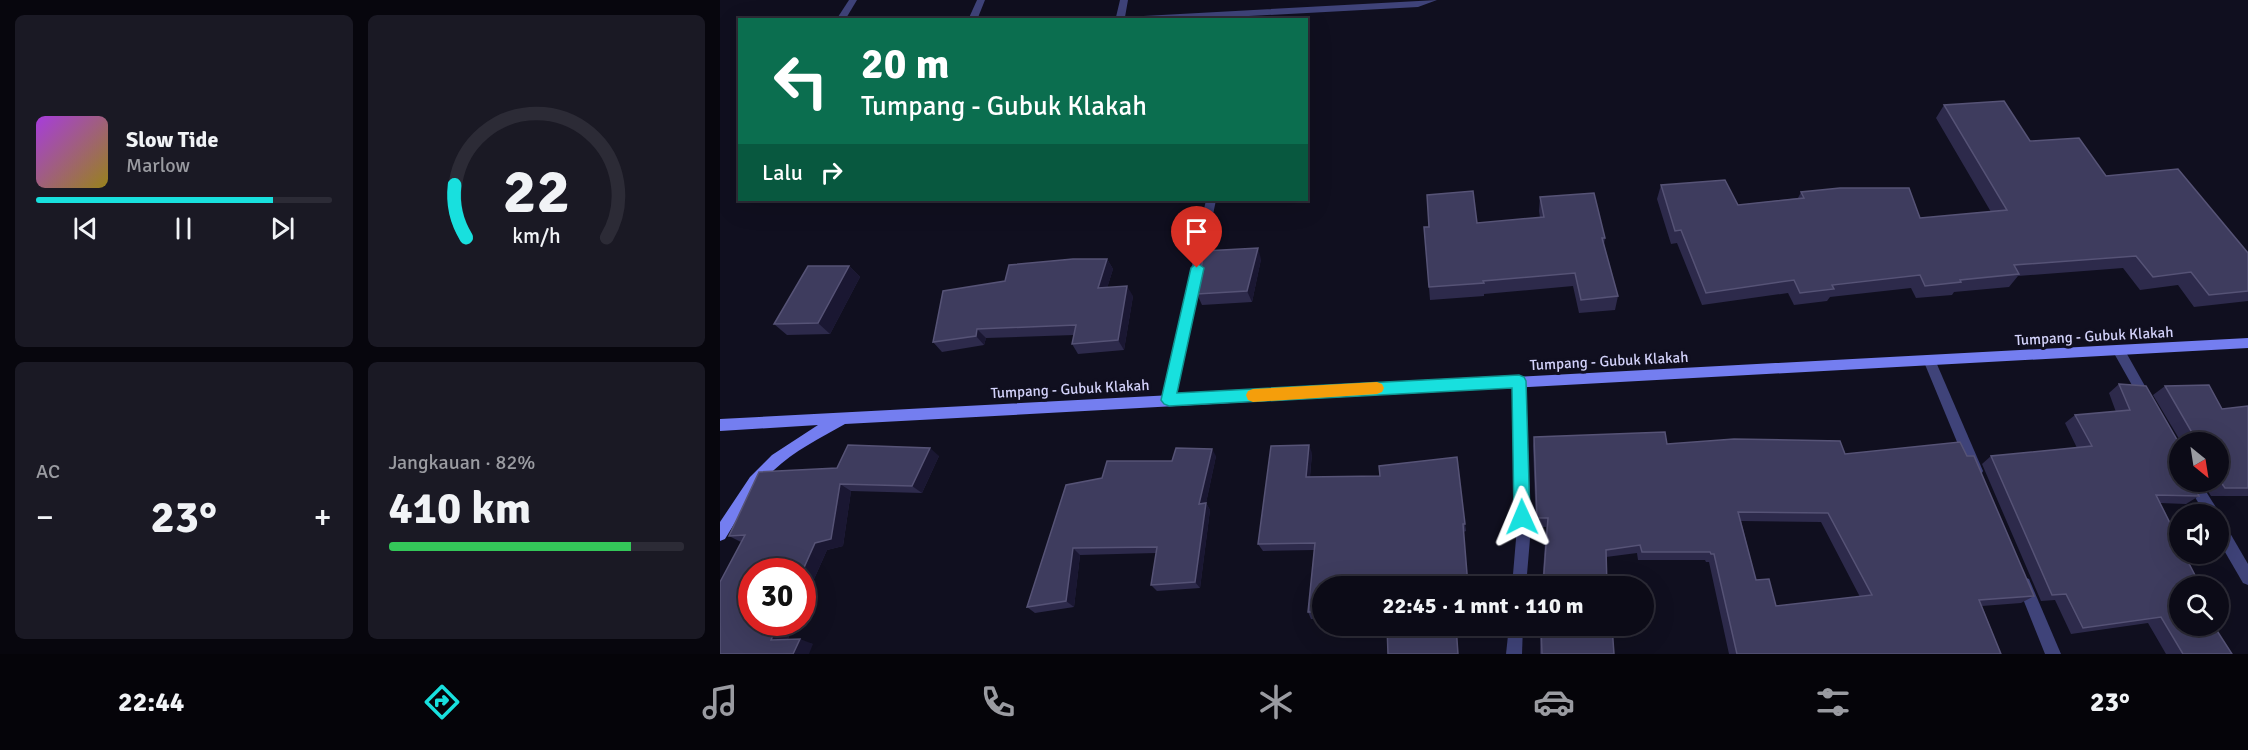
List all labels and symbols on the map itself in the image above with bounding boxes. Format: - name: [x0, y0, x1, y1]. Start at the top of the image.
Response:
- pin: [1171, 206, 1222, 268]
- street label: Tumpang - Gubuk Klakah: [2014, 323, 2174, 349]
- street label: Tumpang - Gubuk Klakah: [1529, 348, 1689, 374]
- street label: Tumpang - Gubuk Klakah: [990, 376, 1150, 402]
- north arrow: [2169, 432, 2229, 492]
- position arrow: [1490, 485, 1554, 549]
- speed limit sign: 30: [738, 558, 816, 636]

